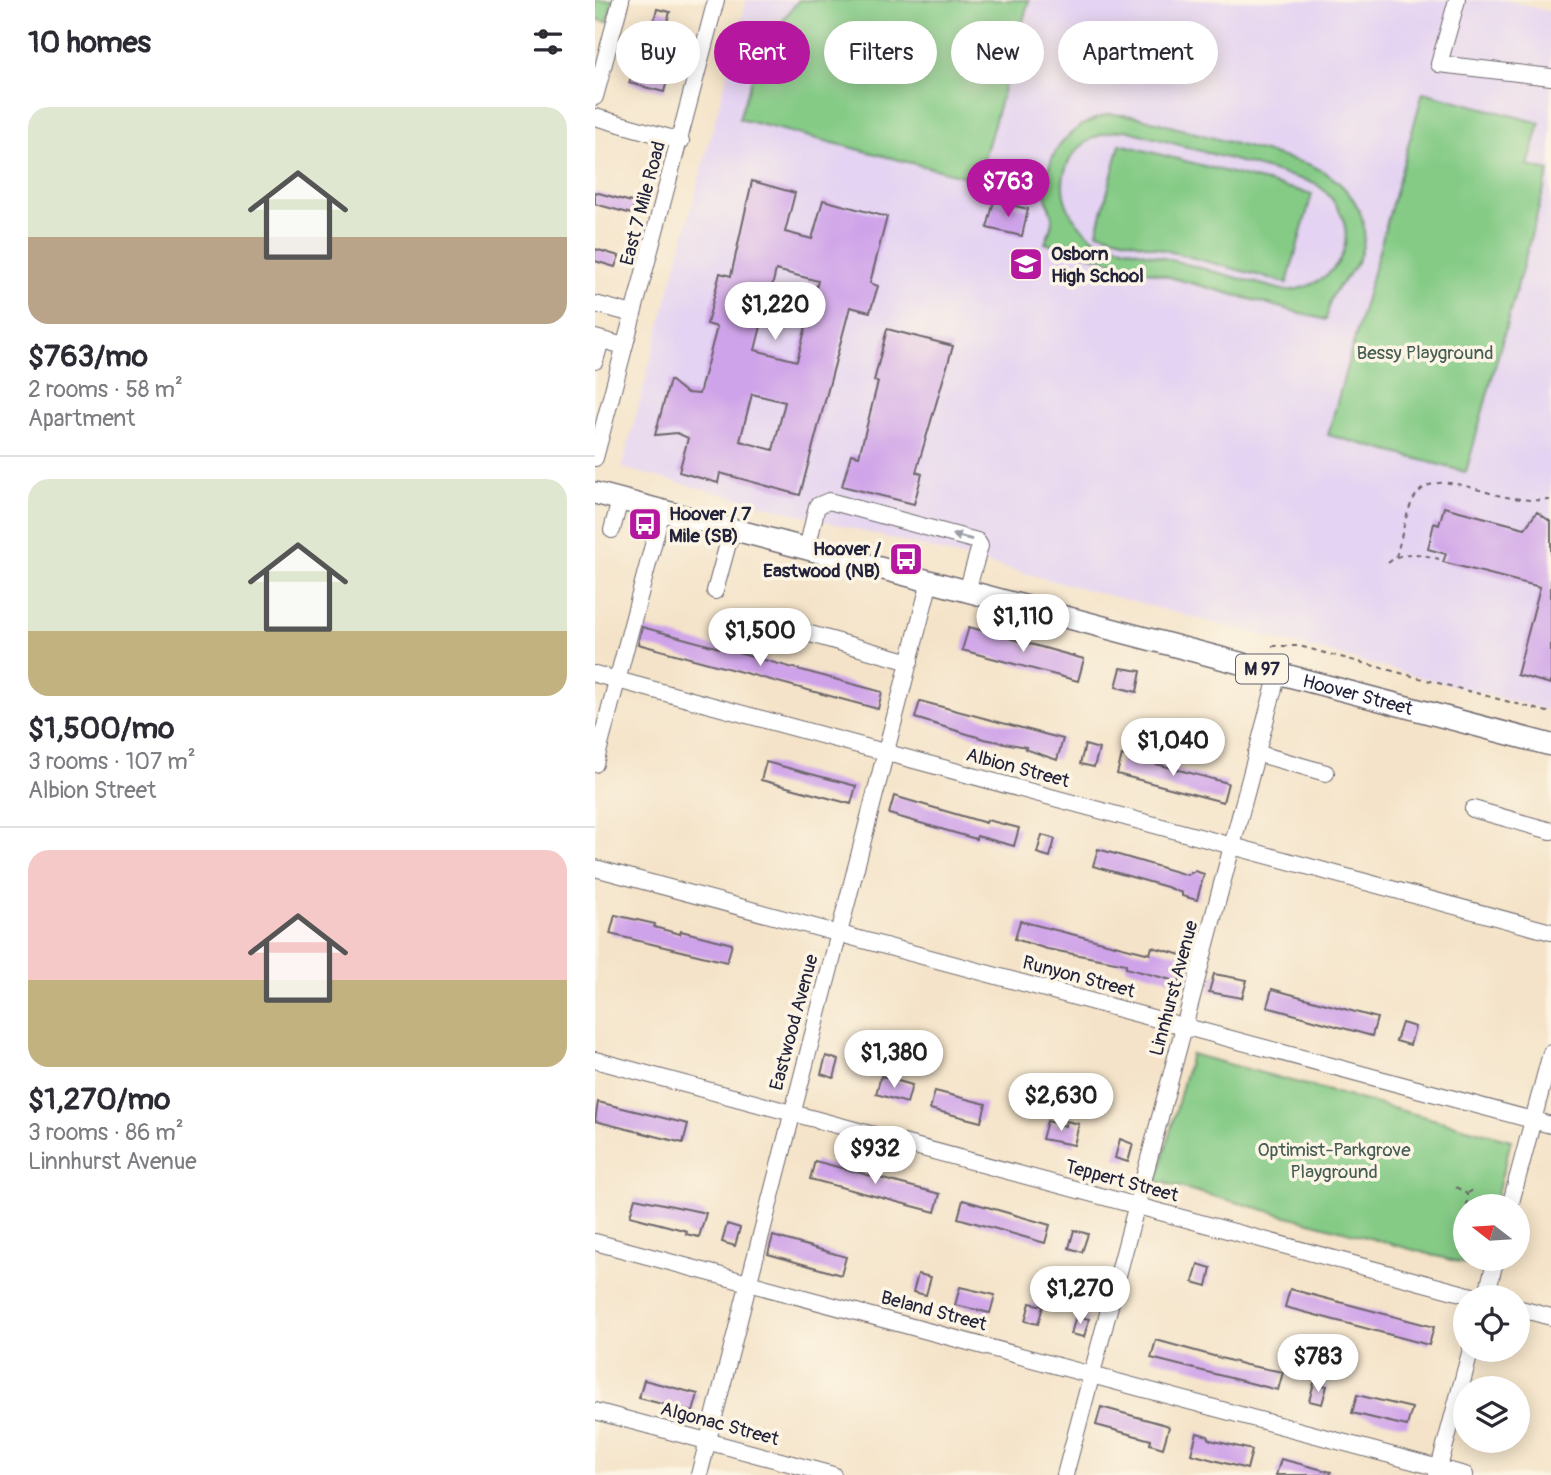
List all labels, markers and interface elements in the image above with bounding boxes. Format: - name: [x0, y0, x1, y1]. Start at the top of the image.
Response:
- chip: Buy: [616, 21, 700, 84]
- chip: Rent: [714, 21, 810, 84]
- chip: Filters: [824, 21, 937, 84]
- chip: New: [951, 21, 1044, 84]
- chip: Apartment: [1058, 21, 1218, 84]
- icon: filters: [529, 23, 567, 61]
- text: 10 homes: [28, 24, 151, 61]
- street label: East 7 Mile Road: [615, 139, 671, 268]
- icon: home: [235, 152, 361, 278]
- pin: $763: [967, 160, 1049, 219]
- text: $763: [983, 167, 1033, 196]
- place label: Osborn High School: [1051, 242, 1144, 288]
- school or university icon: Osborn High School: [1007, 245, 1045, 283]
- pin: $1,220: [718, 282, 832, 342]
- text: $1,220: [741, 290, 809, 319]
- text: $763/mo: [28, 338, 148, 375]
- park label: Bessy Playground: [1356, 341, 1494, 365]
- text: 2 rooms · 58 m²: [28, 375, 183, 404]
- text: Apartment: [28, 404, 135, 433]
- place label: Hoover / 7 Mile (SB): [669, 502, 752, 548]
- bus stop icon: Hoover / 7 Mile (SB): [626, 505, 664, 543]
- icon: home: [235, 524, 361, 650]
- one-way arrow: [951, 531, 973, 542]
- place label: Hoover / Eastwood (NB): [763, 537, 881, 583]
- bus stop icon: Hoover / Eastwood (NB): [887, 540, 925, 578]
- pin: $1,110: [966, 594, 1080, 654]
- text: $1,110: [993, 602, 1054, 631]
- pin: $1,500: [703, 608, 817, 668]
- text: $1,500: [724, 616, 796, 645]
- road number: M 97: [1236, 654, 1288, 684]
- street label: Hoover Street: [1300, 669, 1416, 721]
- text: $1,500/mo: [28, 710, 174, 747]
- pin: $1,040: [1116, 718, 1230, 778]
- text: $1,040: [1137, 726, 1209, 755]
- street label: Albion Street: [963, 743, 1072, 793]
- text: 3 rooms · 107 m²: [28, 747, 196, 776]
- text: Albion Street: [28, 776, 156, 805]
- icon: home: [235, 895, 361, 1021]
- street label: Linnhurst Avenue: [1144, 917, 1204, 1059]
- street label: Runyon Street: [1020, 950, 1138, 1004]
- street label: Eastwood Avenue: [764, 951, 824, 1093]
- pin: $1,380: [837, 1030, 951, 1090]
- text: $1,380: [860, 1038, 928, 1067]
- pin: $2,630: [1004, 1074, 1118, 1133]
- text: $1,270/mo: [28, 1081, 170, 1118]
- text: $2,630: [1024, 1081, 1098, 1110]
- text: 3 rooms · 86 m²: [28, 1118, 184, 1147]
- pin: $932: [834, 1126, 916, 1186]
- text: $932: [850, 1134, 900, 1163]
- park label: Optimist-Parkgrove Playground: [1257, 1138, 1411, 1184]
- text: Linnhurst Avenue: [28, 1147, 197, 1176]
- street label: Teppert Street: [1063, 1154, 1181, 1208]
- north arrow: [1453, 1194, 1529, 1270]
- map controls: [1453, 1194, 1530, 1453]
- pin: $1,270: [1023, 1266, 1137, 1326]
- text: $1,270: [1046, 1274, 1114, 1303]
- street label: Beland Street: [878, 1285, 990, 1337]
- button: locate: [1453, 1285, 1530, 1362]
- pin: $783: [1277, 1334, 1359, 1394]
- text: $783: [1293, 1342, 1343, 1371]
- button: layers: [1453, 1376, 1530, 1453]
- street label: Algonac Street: [658, 1397, 782, 1451]

